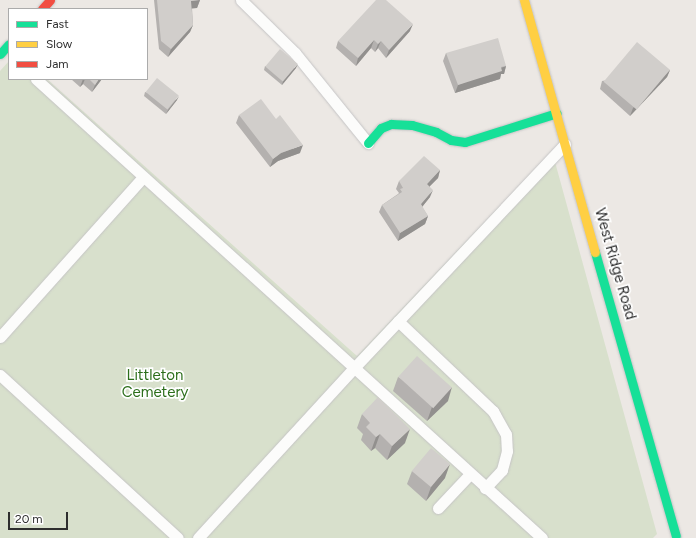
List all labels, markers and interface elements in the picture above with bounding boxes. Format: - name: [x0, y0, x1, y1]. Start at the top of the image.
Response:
- legend: [8, 8, 148, 80]
- text: Fast: [46, 17, 69, 31]
- text: Slow: [46, 37, 72, 51]
- text: Jam: [46, 57, 69, 71]
- street label: West Ridge Road: [590, 206, 640, 322]
- park label: Littleton Cemetery: [122, 366, 188, 401]
- scale bar: [10, 504, 70, 530]
- text: 20 m: [15, 512, 43, 526]

